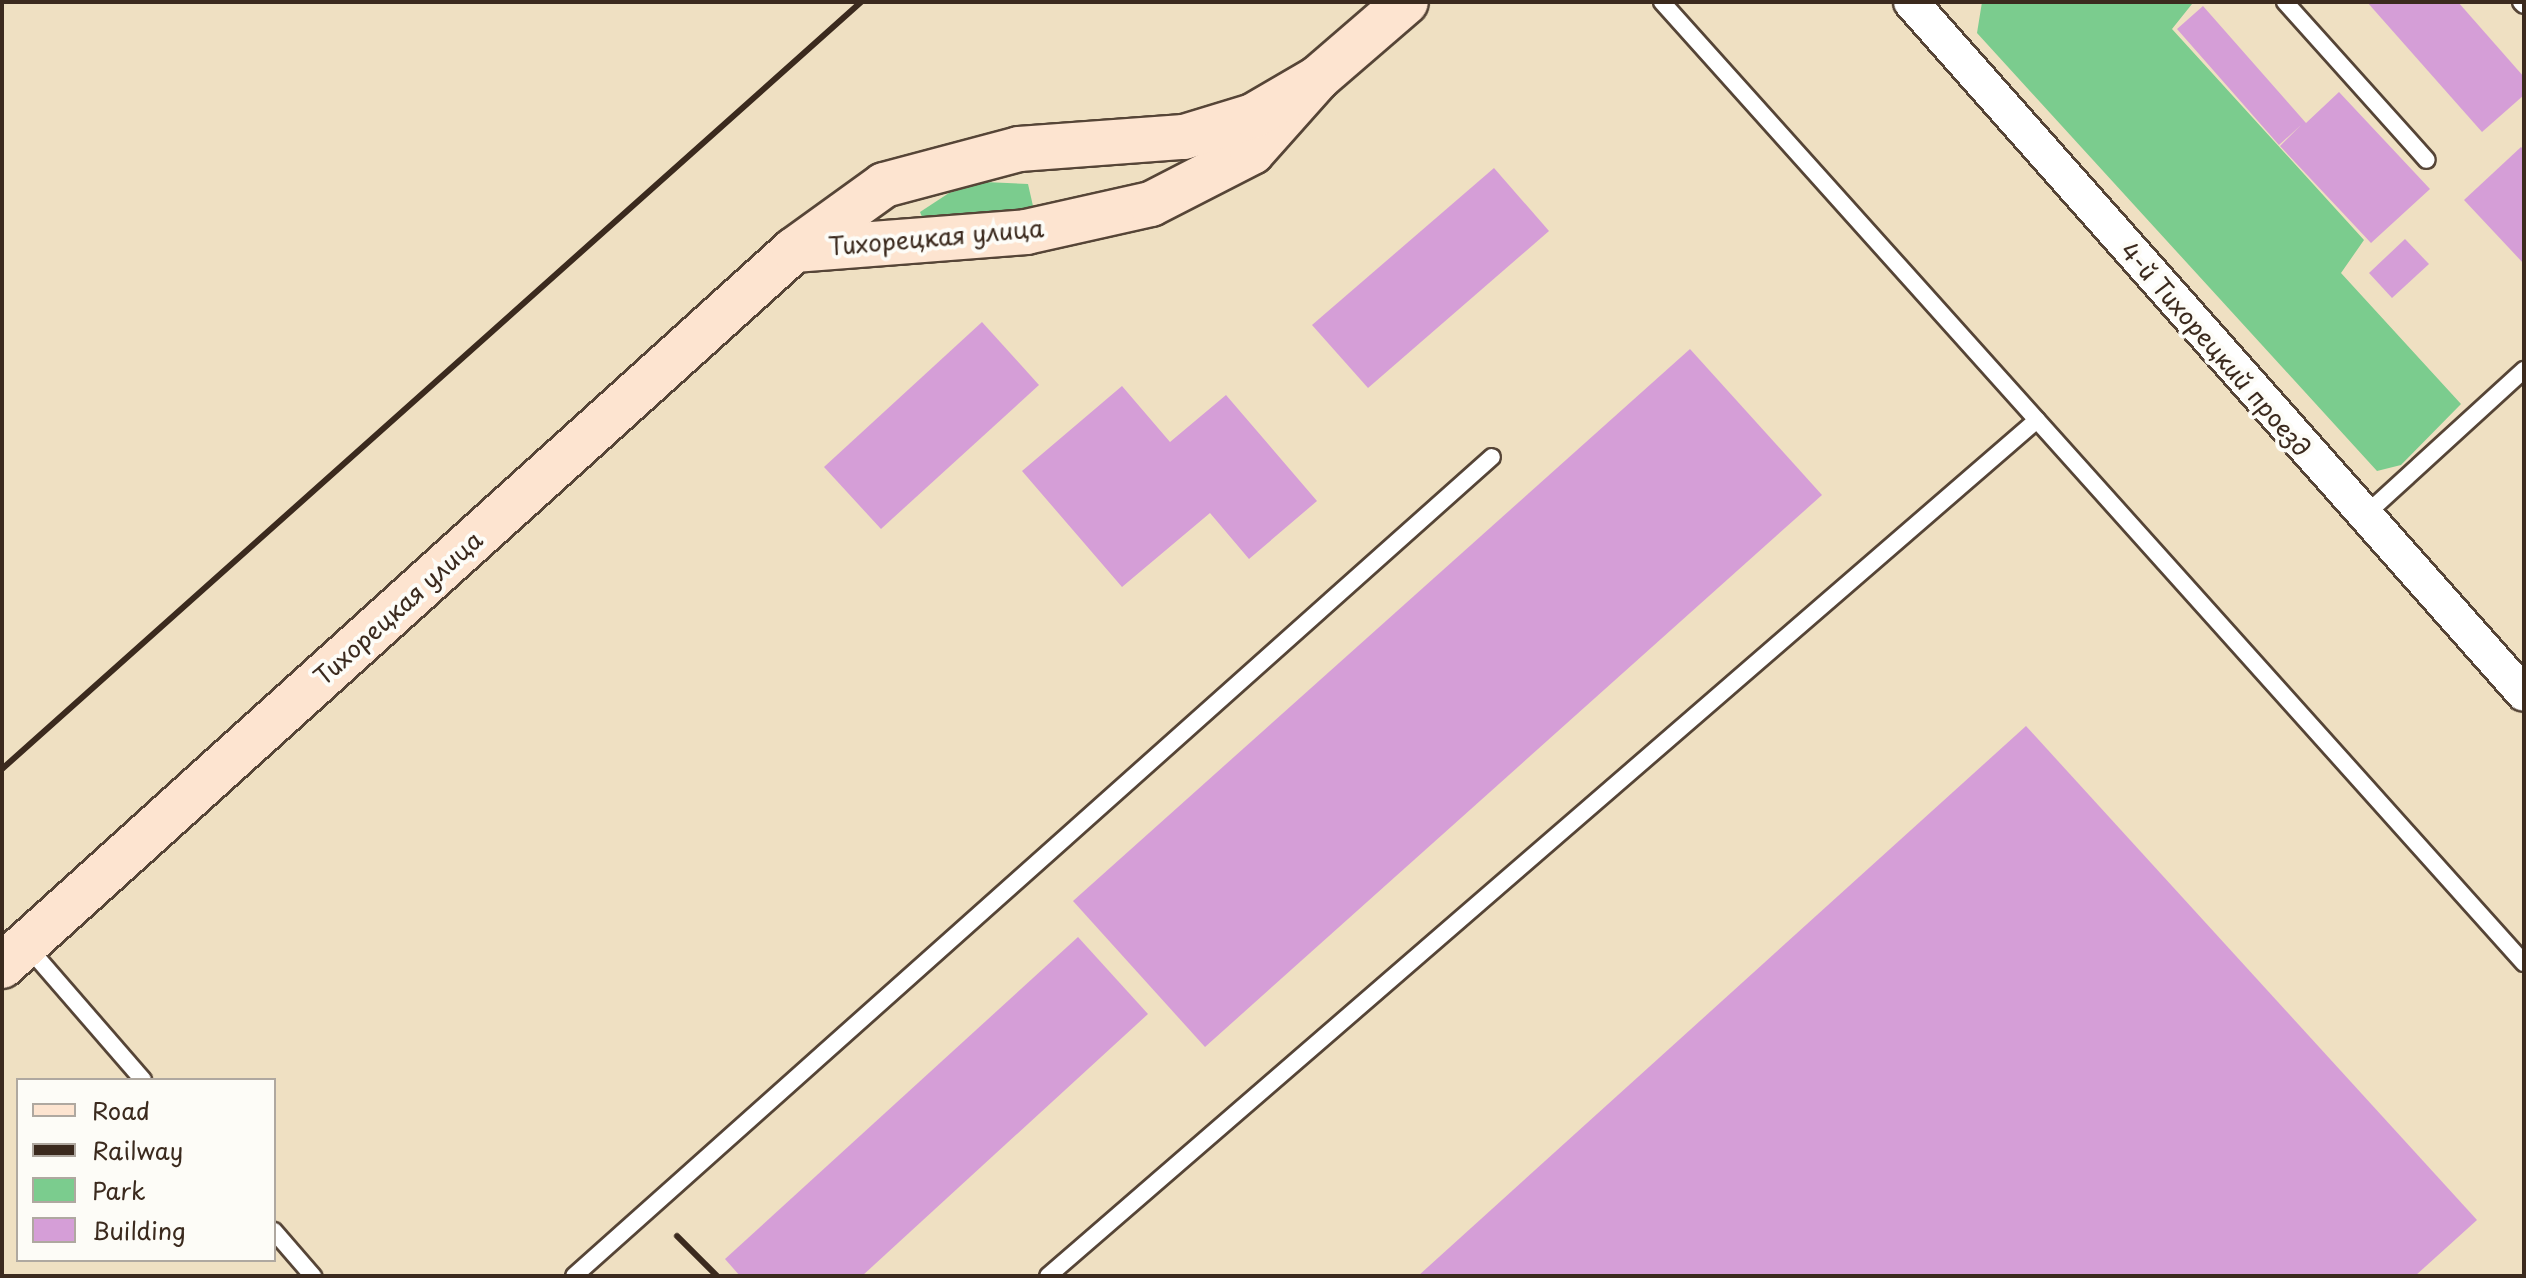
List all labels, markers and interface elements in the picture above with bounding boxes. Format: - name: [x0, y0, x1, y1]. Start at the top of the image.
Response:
- street label: Тихорецкая улица: [826, 213, 1046, 261]
- street label: 4-й Тихорецкий проезд: [2114, 235, 2318, 463]
- street label: Тихорецкая улица: [308, 525, 488, 691]
- legend: [16, 1078, 276, 1262]
- text: Road: [92, 1092, 150, 1128]
- text: Railway: [92, 1132, 183, 1168]
- text: Park: [92, 1172, 146, 1208]
- text: Building: [92, 1212, 186, 1248]

